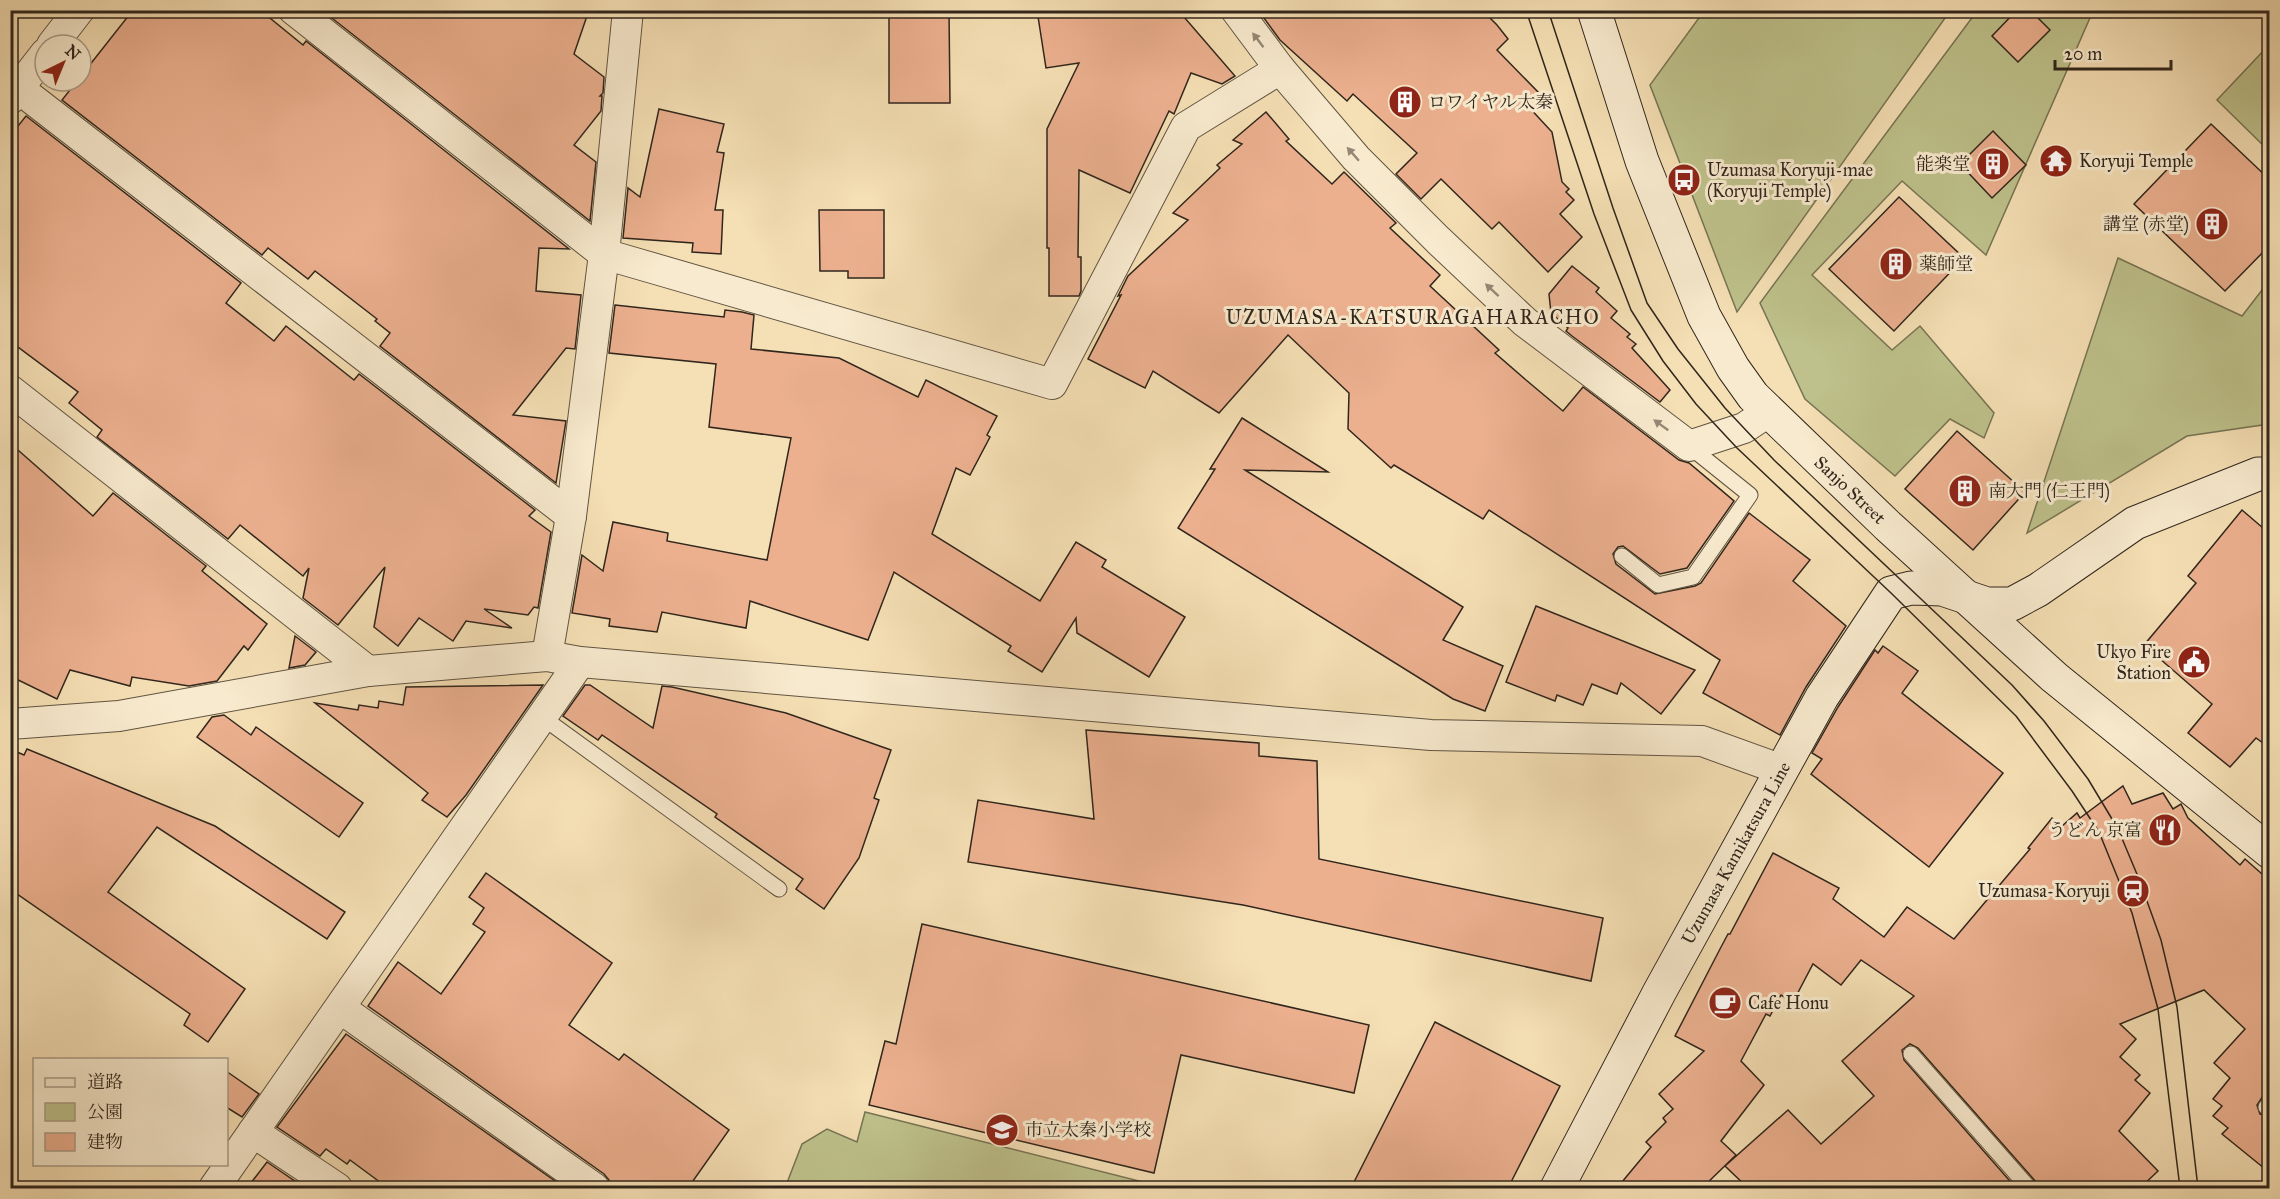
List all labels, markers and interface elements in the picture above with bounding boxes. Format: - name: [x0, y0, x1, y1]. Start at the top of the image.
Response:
- one-way arrow: [1253, 32, 1265, 47]
- north arrow: [33, 33, 93, 93]
- scale bar: [2055, 33, 2170, 71]
- text: N: [61, 41, 85, 64]
- text: 20 m: [2064, 43, 2102, 65]
- building icon: ロワイヤル太秦: [1387, 84, 1423, 120]
- place label: ロワイヤル太秦: [1428, 91, 1553, 113]
- temple icon: Koryuji Temple: [2038, 143, 2074, 179]
- one-way arrow: [1346, 146, 1360, 161]
- building icon: 能楽堂: [1975, 146, 2011, 182]
- place label: Koryuji Temple: [2079, 150, 2193, 172]
- place label: 能楽堂: [1916, 153, 1970, 175]
- place label: Uzumasa Koryuji-mae (Koryuji Temple): [1707, 159, 1873, 203]
- bus stop icon: Uzumasa Koryuji-mae (Koryuji Temple): [1666, 162, 1702, 198]
- building icon: 講堂 (赤堂): [2194, 206, 2230, 242]
- place label: 講堂 (赤堂): [2103, 213, 2189, 236]
- building icon: 薬師堂: [1878, 246, 1914, 282]
- place label: 薬師堂: [1919, 253, 1973, 275]
- one-way arrow: [1484, 283, 1499, 297]
- district label: UZUMASA-KATSURAGAHARACHO: [1226, 305, 1600, 329]
- one-way arrow: [1653, 419, 1668, 431]
- street label: Sanjo Street: [1810, 451, 1891, 529]
- building icon: 南大門 (仁王門): [1947, 473, 1983, 509]
- place label: 南大門 (仁王門): [1988, 480, 2110, 503]
- place label: Ukyo Fire Station: [2096, 641, 2171, 684]
- public building icon: Ukyo Fire Station: [2176, 644, 2212, 680]
- street label: Uzumasa Kamikatsura Line: [1677, 758, 1795, 948]
- restaurant icon: うどん 京富: [2147, 812, 2183, 848]
- place label: うどん 京富: [2048, 819, 2142, 841]
- station icon: Uzumasa-Koryuji: [2115, 873, 2151, 909]
- place label: Uzumasa-Koryuji: [1978, 880, 2110, 902]
- cafe icon: Cafe Honu: [1707, 985, 1743, 1021]
- place label: Cafe Honu: [1748, 992, 1829, 1014]
- legend: [33, 1058, 228, 1166]
- text: 道路: [87, 1071, 123, 1093]
- text: 公園: [87, 1101, 123, 1123]
- school or university icon: 市立太秦小学校: [984, 1112, 1020, 1148]
- place label: 市立太秦小学校: [1025, 1119, 1151, 1141]
- text: 建物: [87, 1131, 123, 1153]

